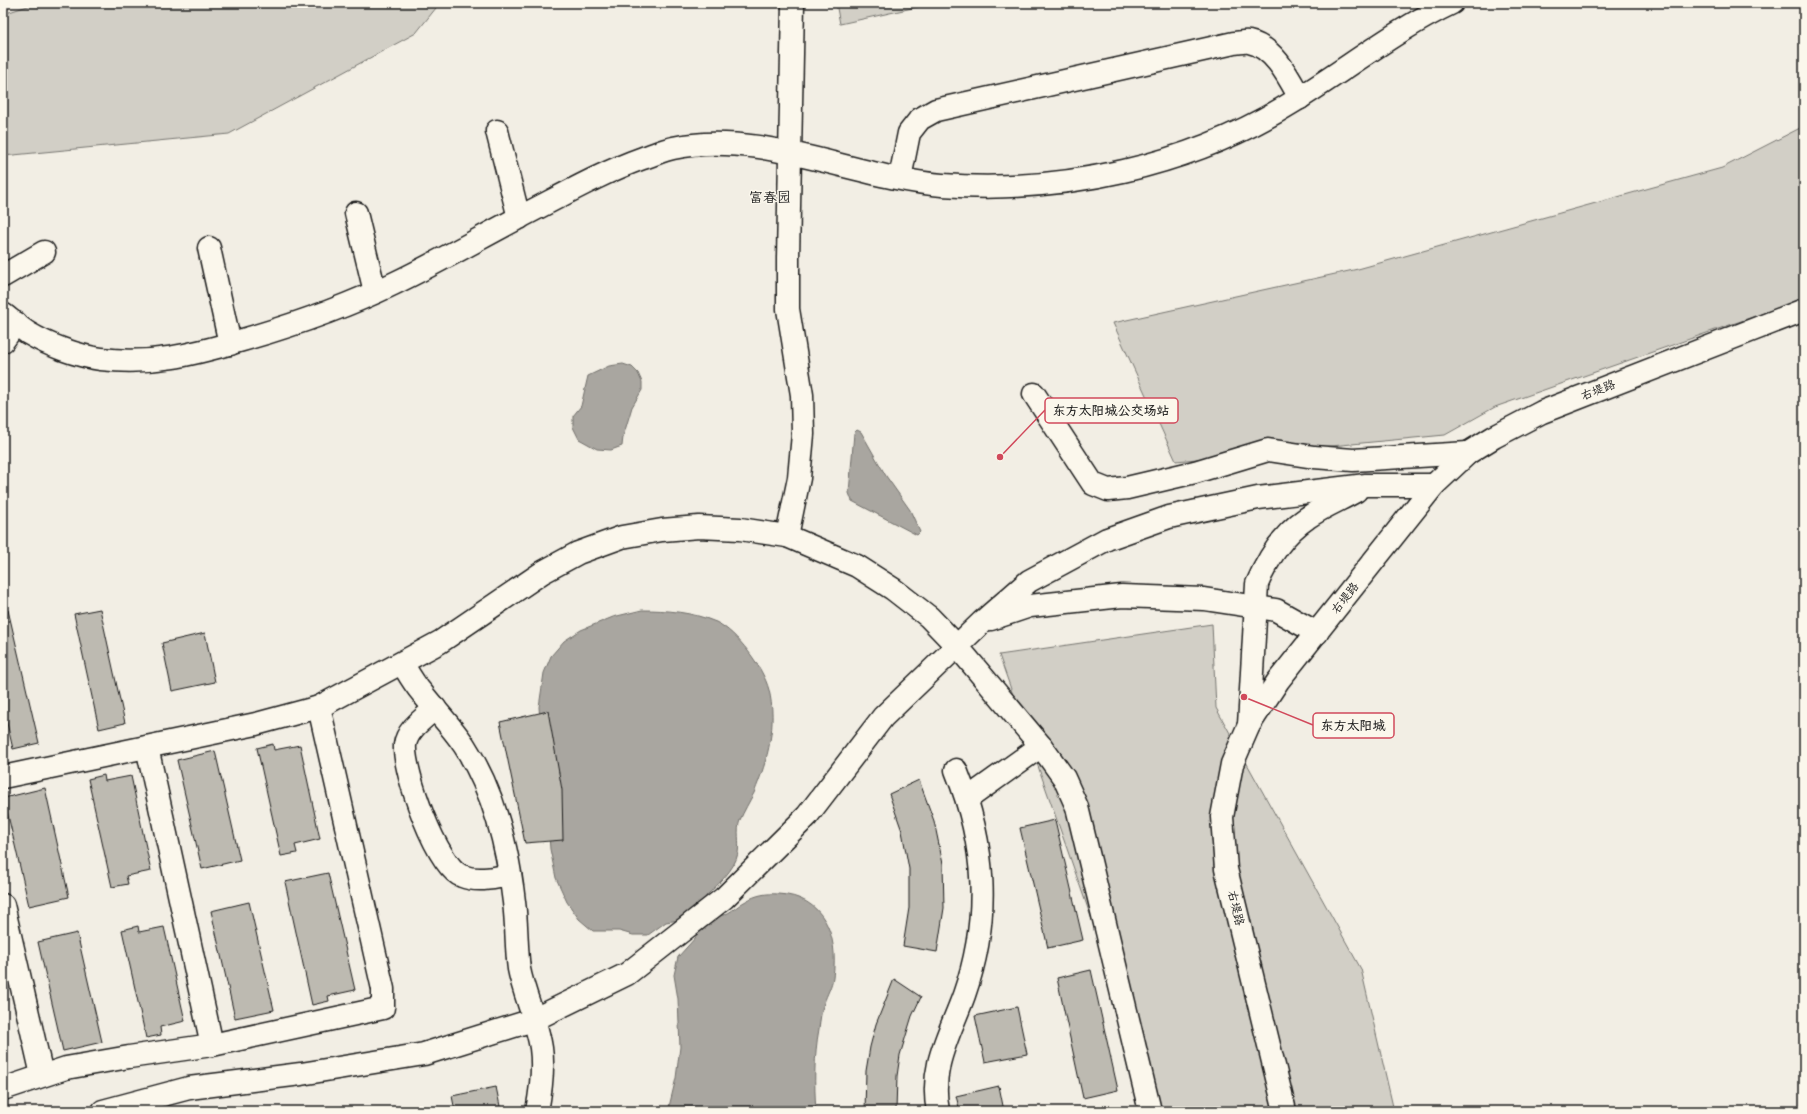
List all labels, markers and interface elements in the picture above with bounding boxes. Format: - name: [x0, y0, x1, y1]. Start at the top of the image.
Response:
- district label: 富春园: [749, 188, 791, 208]
- street label: 右堤路: [1578, 376, 1618, 405]
- callout: 东方太阳城公交场站: [1045, 398, 1178, 423]
- text: 东方太阳城公交场站: [1052, 402, 1170, 420]
- street label: 右堤路: [1328, 579, 1363, 618]
- callout: 东方太阳城: [1313, 713, 1394, 738]
- text: 东方太阳城: [1320, 717, 1386, 735]
- street label: 右堤路: [1223, 889, 1248, 928]

